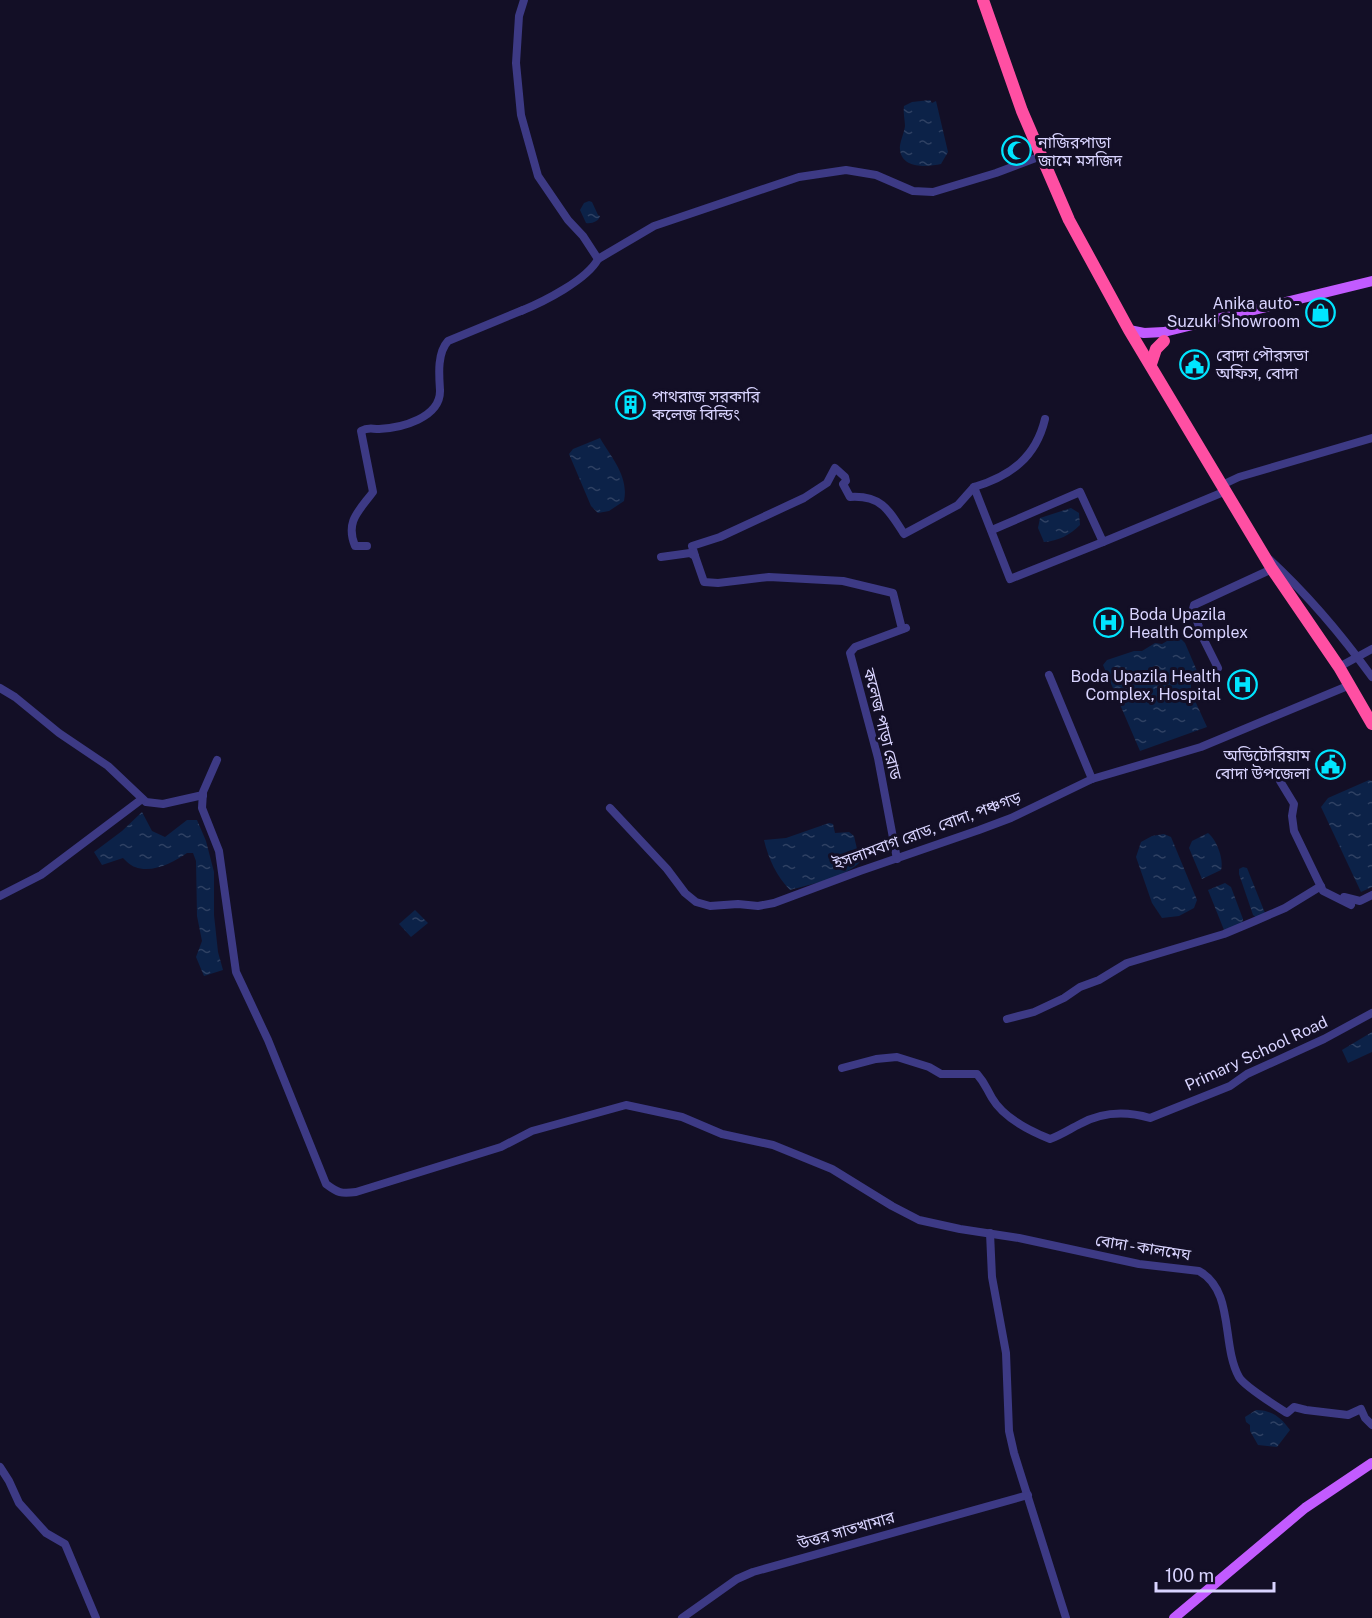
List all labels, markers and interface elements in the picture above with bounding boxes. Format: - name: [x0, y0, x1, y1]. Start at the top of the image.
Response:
- place label: নাজিরপাড়া জামে মসজিদ: [1037, 133, 1123, 170]
- mosque icon: নাজিরপাড়া জামে মসজিদ: [1001, 135, 1033, 167]
- place label: Anika auto - Suzuki Showroom: [1167, 294, 1300, 331]
- shop icon: Anika auto - Suzuki Showroom: [1305, 296, 1337, 328]
- place label: বোদা পৌরসভা অফিস, বোদা: [1215, 346, 1309, 383]
- public building icon: বোদা পৌরসভা অফিস, বোদা: [1179, 348, 1211, 380]
- place label: পাথরাজ সরকারি কলেজ বিল্ডিং: [651, 387, 760, 424]
- building icon: পাথরাজ সরকারি কলেজ বিল্ডিং: [615, 389, 647, 421]
- place label: Boda Upazila Health Complex: [1129, 605, 1248, 642]
- hospital icon: Boda Upazila Health Complex: [1092, 607, 1124, 639]
- street label: কলেজ পাড়া রোড: [859, 665, 906, 782]
- place label: Boda Upazila Health Complex, Hospital: [1071, 667, 1221, 704]
- hospital icon: Boda Upazila Health Complex, Hospital: [1226, 669, 1258, 701]
- place label: অডিটোরিয়াম বোদা উপজেলা: [1215, 746, 1311, 783]
- public building icon: অডিটোরিয়াম বোদা উপজেলা: [1315, 748, 1347, 780]
- street label: ইসলামবাগ রোড, বোদা, পঞ্চগড়: [830, 787, 1024, 874]
- street label: Primary School Road: [1182, 1012, 1331, 1095]
- street label: বোদা - কালমেঘ: [1094, 1231, 1193, 1265]
- street label: উত্তর সাতখামার: [794, 1507, 897, 1554]
- scale bar: [1156, 1555, 1274, 1593]
- text: 100 m: [1165, 1565, 1214, 1586]

